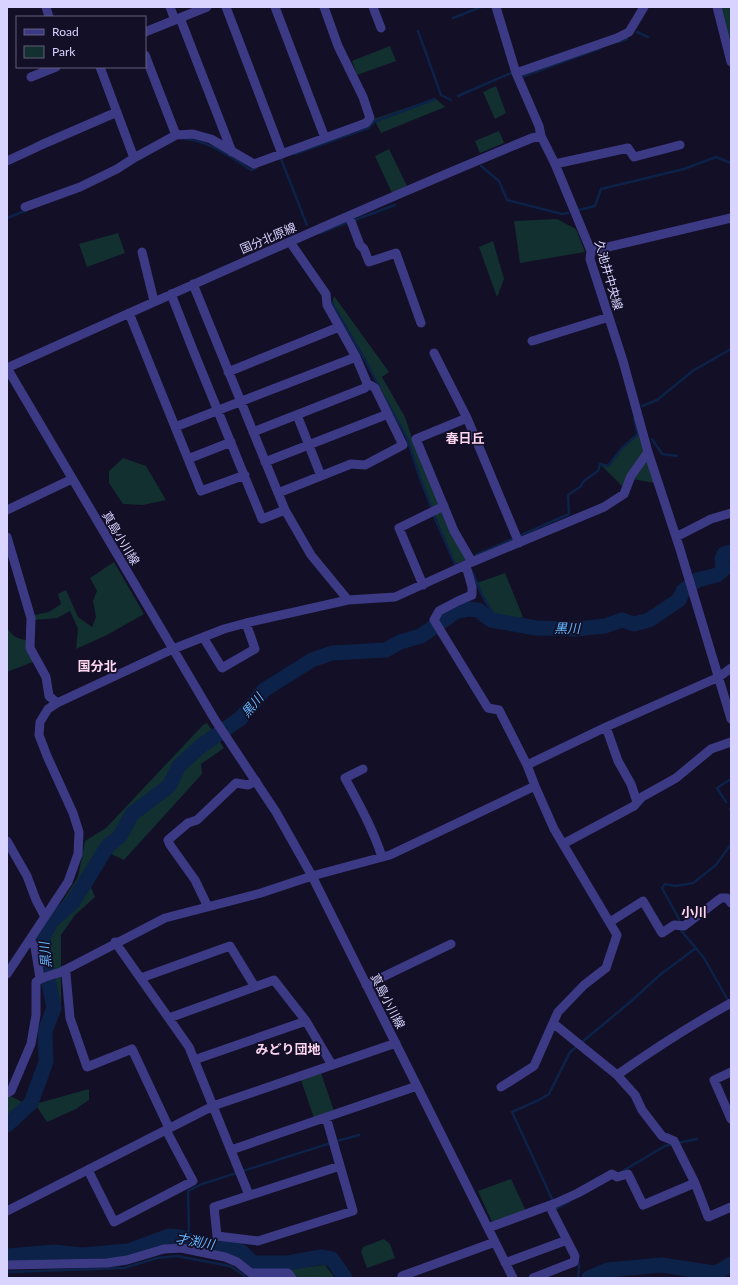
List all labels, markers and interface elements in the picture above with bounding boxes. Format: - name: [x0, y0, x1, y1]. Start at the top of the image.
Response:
- legend: [16, 16, 146, 68]
- text: Road: [52, 24, 79, 39]
- text: Park: [52, 44, 76, 59]
- street label: 国分北原線: [237, 219, 299, 257]
- street label: 久池井中央線: [592, 238, 626, 312]
- district label: 春日丘: [445, 430, 485, 446]
- street label: 真島小川線: [99, 508, 143, 568]
- water label: 黒川: [554, 620, 582, 636]
- district label: 国分北: [77, 658, 117, 674]
- water label: 黒川: [238, 688, 268, 720]
- district label: 小川: [681, 904, 707, 920]
- water label: 黒川: [35, 939, 54, 969]
- street label: 真島小川線: [368, 971, 408, 1031]
- district label: みどり団地: [255, 1041, 321, 1057]
- water label: 才渕川: [174, 1230, 218, 1253]

